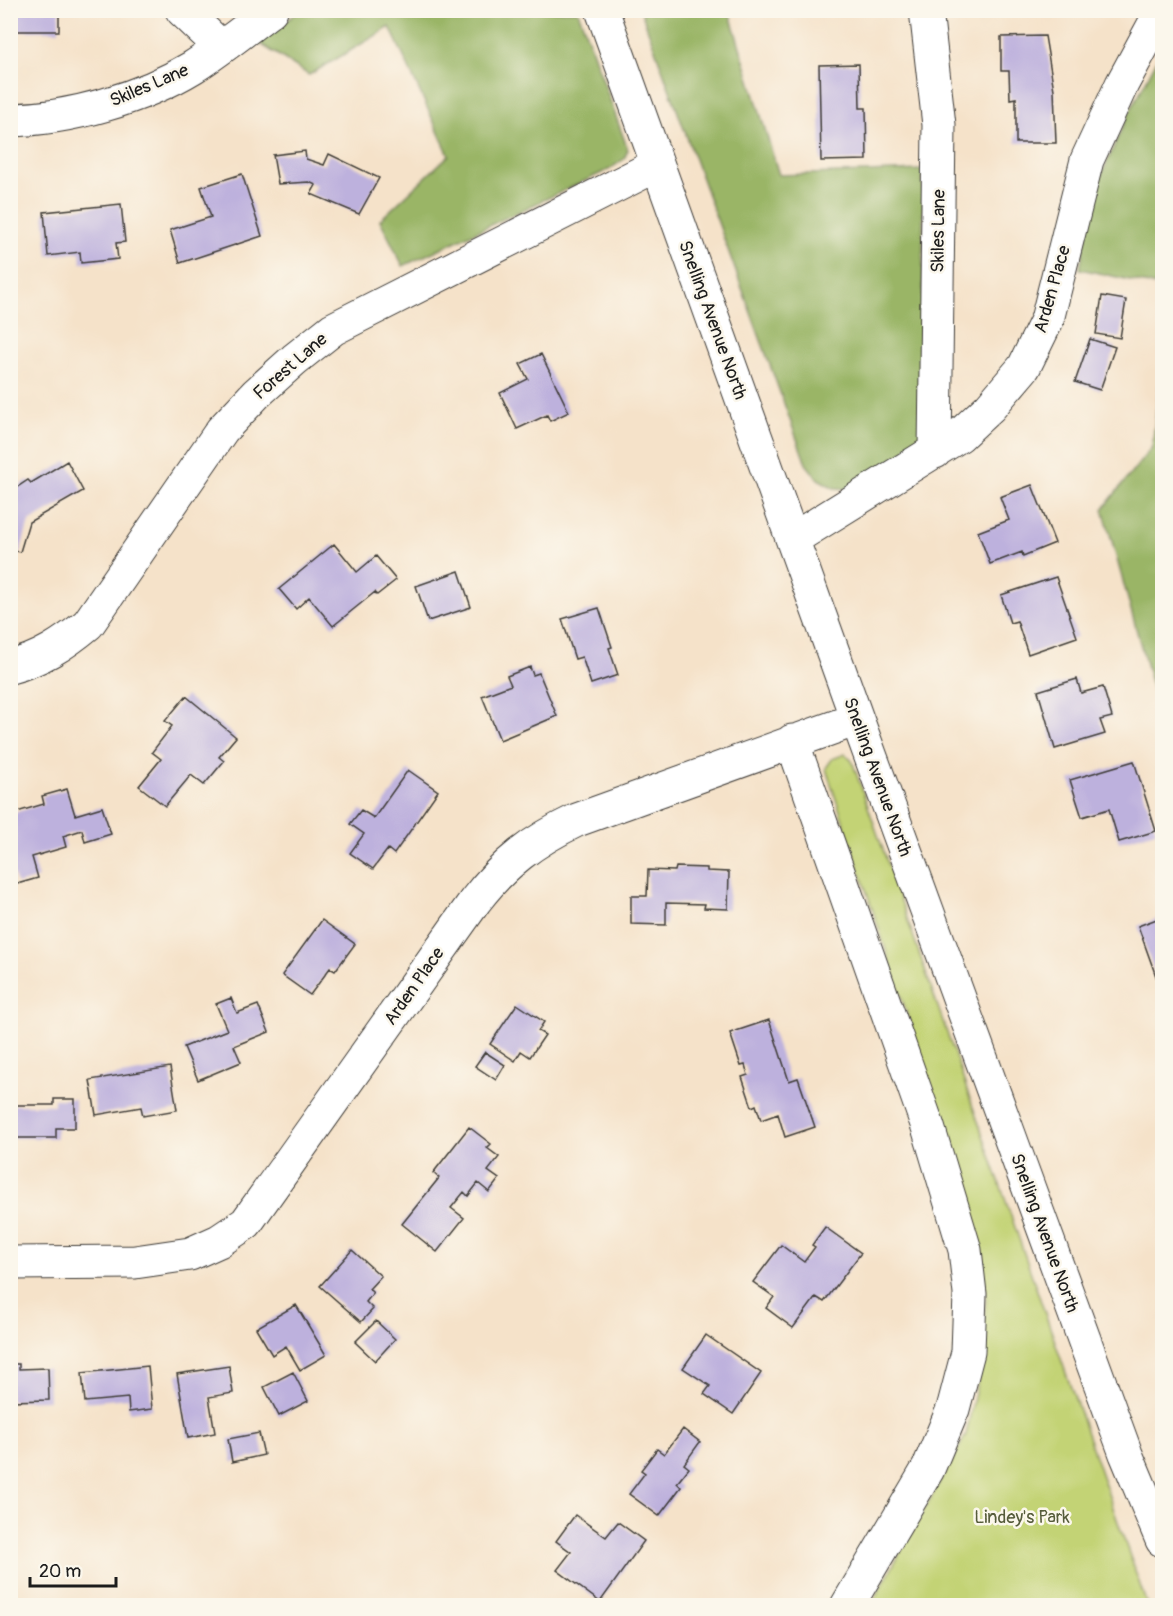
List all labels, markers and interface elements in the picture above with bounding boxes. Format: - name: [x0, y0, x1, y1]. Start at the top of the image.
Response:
- street label: Skiles Lane: [106, 59, 192, 112]
- street label: Skiles Lane: [926, 189, 951, 273]
- street label: Snelling Avenue North: [673, 238, 752, 403]
- street label: Arden Place: [1029, 243, 1076, 336]
- street label: Forest Lane: [249, 328, 332, 405]
- street label: Snelling Avenue North: [838, 695, 917, 860]
- street label: Arden Place: [379, 943, 450, 1030]
- street label: Snelling Avenue North: [1005, 1151, 1084, 1316]
- park label: Lindey's Park: [974, 1506, 1070, 1529]
- scale bar: [30, 1550, 116, 1588]
- text: 20 m: [39, 1560, 81, 1583]

